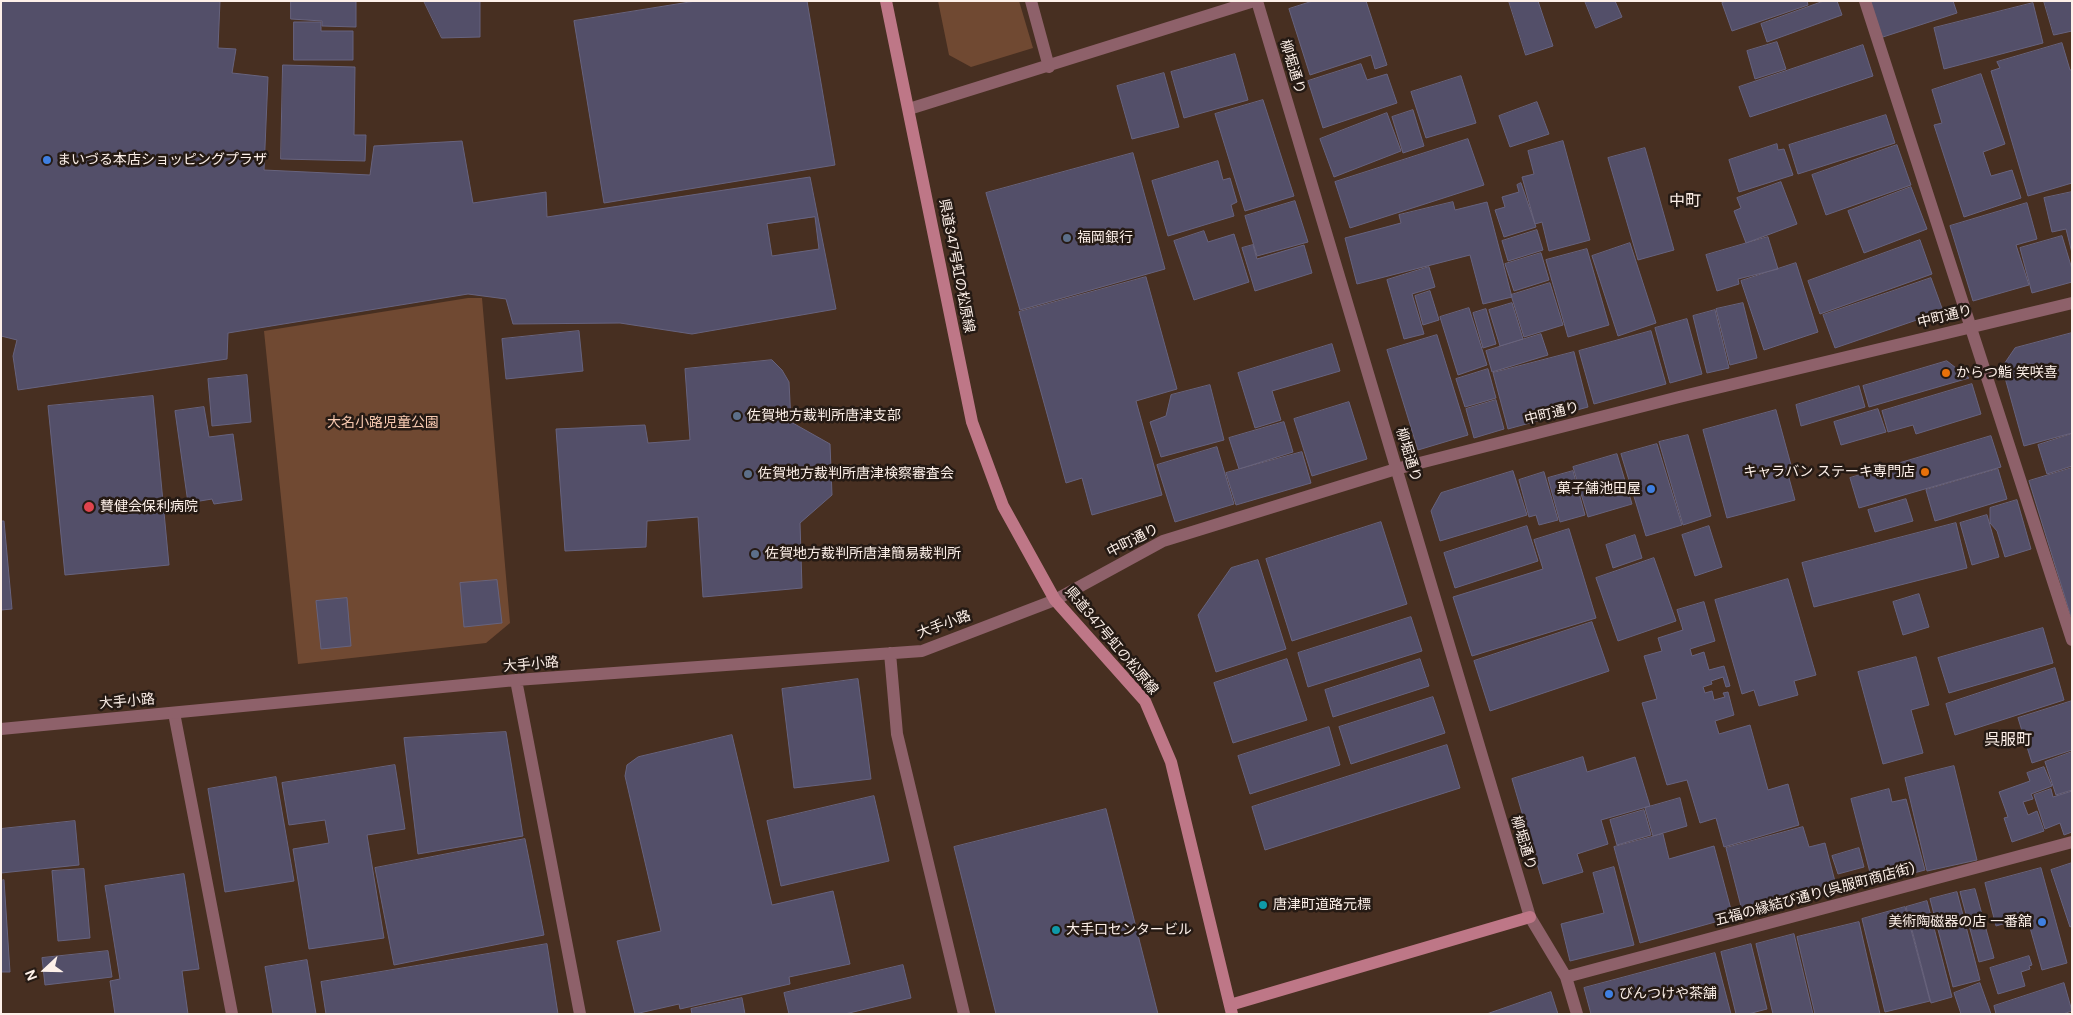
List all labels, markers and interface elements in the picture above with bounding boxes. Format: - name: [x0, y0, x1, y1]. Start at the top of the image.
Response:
- street label: 柳堀通り: [1276, 38, 1308, 96]
- place label: まいづる本店ショッピングプラザ: [57, 152, 267, 168]
- marker: まいづる本店ショッピングプラザ: [41, 154, 53, 166]
- district label: 中町: [1669, 192, 1701, 212]
- street label: 県道347号虹の松原線: [935, 198, 977, 334]
- place label: 福岡銀行: [1077, 230, 1133, 246]
- marker: 福岡銀行: [1061, 232, 1073, 244]
- street label: 中町通り: [1916, 302, 1974, 332]
- place label: からつ鮨 笑咲喜: [1956, 365, 2058, 381]
- marker: からつ鮨 笑咲喜: [1940, 367, 1952, 379]
- street label: 中町通り: [1523, 399, 1581, 429]
- place label: 佐賀地方裁判所唐津支部: [747, 408, 901, 424]
- marker: 佐賀地方裁判所唐津支部: [731, 410, 743, 422]
- park label: 大名小路児童公園: [327, 415, 439, 431]
- street label: 柳堀通り: [1392, 426, 1424, 484]
- place label: キャラバン ステーキ専門店: [1743, 464, 1915, 480]
- place label: 佐賀地方裁判所唐津検察審査会: [758, 466, 954, 482]
- marker: キャラバン ステーキ専門店: [1919, 466, 1931, 478]
- marker: 佐賀地方裁判所唐津検察審査会: [742, 468, 754, 480]
- place label: 菓子舗池田屋: [1557, 481, 1641, 497]
- marker: 菓子舗池田屋: [1645, 483, 1657, 495]
- place label: 賛健会保利病院: [100, 499, 198, 515]
- marker: 賛健会保利病院: [82, 500, 96, 514]
- street label: 中町通り: [1104, 521, 1162, 561]
- place label: 佐賀地方裁判所唐津簡易裁判所: [765, 546, 961, 562]
- marker: 佐賀地方裁判所唐津簡易裁判所: [749, 548, 761, 560]
- street label: 県道347号虹の松原線: [1061, 583, 1161, 699]
- street label: 大手小路: [915, 608, 973, 642]
- street label: 大手小路: [502, 654, 560, 676]
- street label: 大手小路: [98, 691, 156, 713]
- district label: 呉服町: [1984, 731, 2032, 751]
- street label: 柳堀通り: [1507, 814, 1539, 872]
- street label: 五福の縁結び通り(呉服町商店街): [1713, 860, 1917, 930]
- place label: 唐津町道路元標: [1273, 897, 1371, 913]
- marker: 唐津町道路元標: [1257, 899, 1269, 911]
- place label: 美術陶磁器の店 一番舘: [1888, 914, 2032, 930]
- marker: 美術陶磁器の店 一番舘: [2036, 916, 2048, 928]
- place label: 大手口センタービル: [1066, 922, 1192, 938]
- marker: 大手口センタービル: [1050, 924, 1062, 936]
- north arrow: [20, 945, 70, 995]
- text: N: [21, 967, 41, 983]
- place label: びんつけや茶舗: [1619, 986, 1717, 1002]
- marker: びんつけや茶舗: [1603, 988, 1615, 1000]

